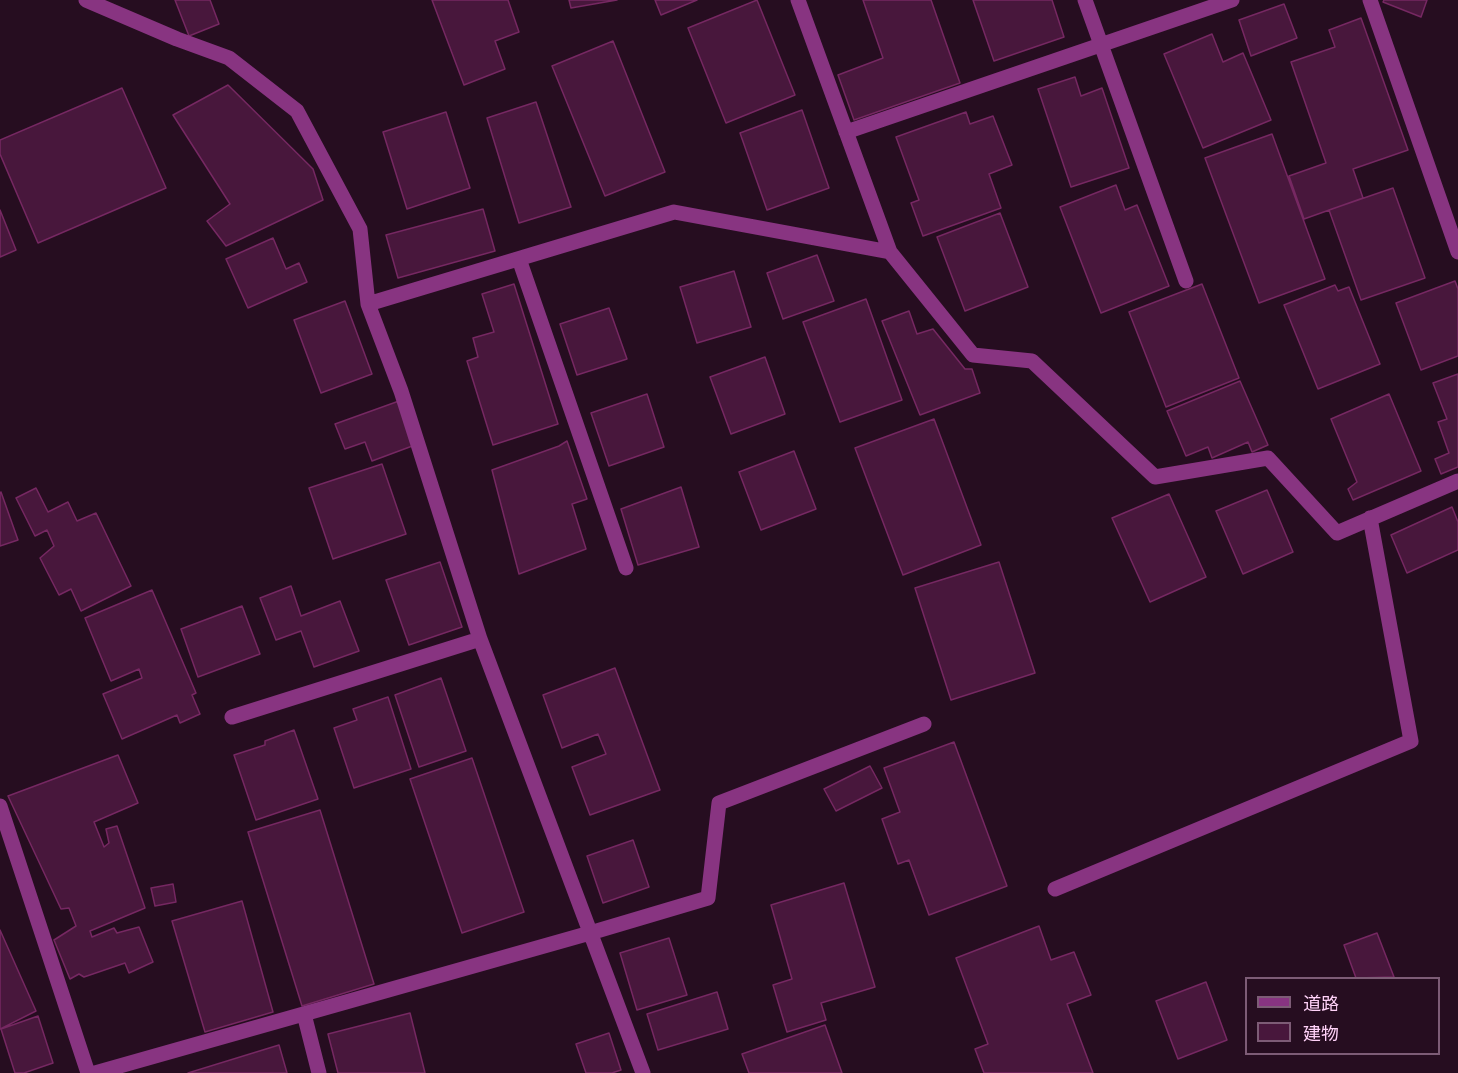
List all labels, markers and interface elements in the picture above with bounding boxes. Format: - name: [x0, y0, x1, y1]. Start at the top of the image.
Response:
- legend: [1245, 977, 1440, 1055]
- text: 道路: [1303, 992, 1339, 1014]
- text: 建物: [1303, 1022, 1339, 1044]

